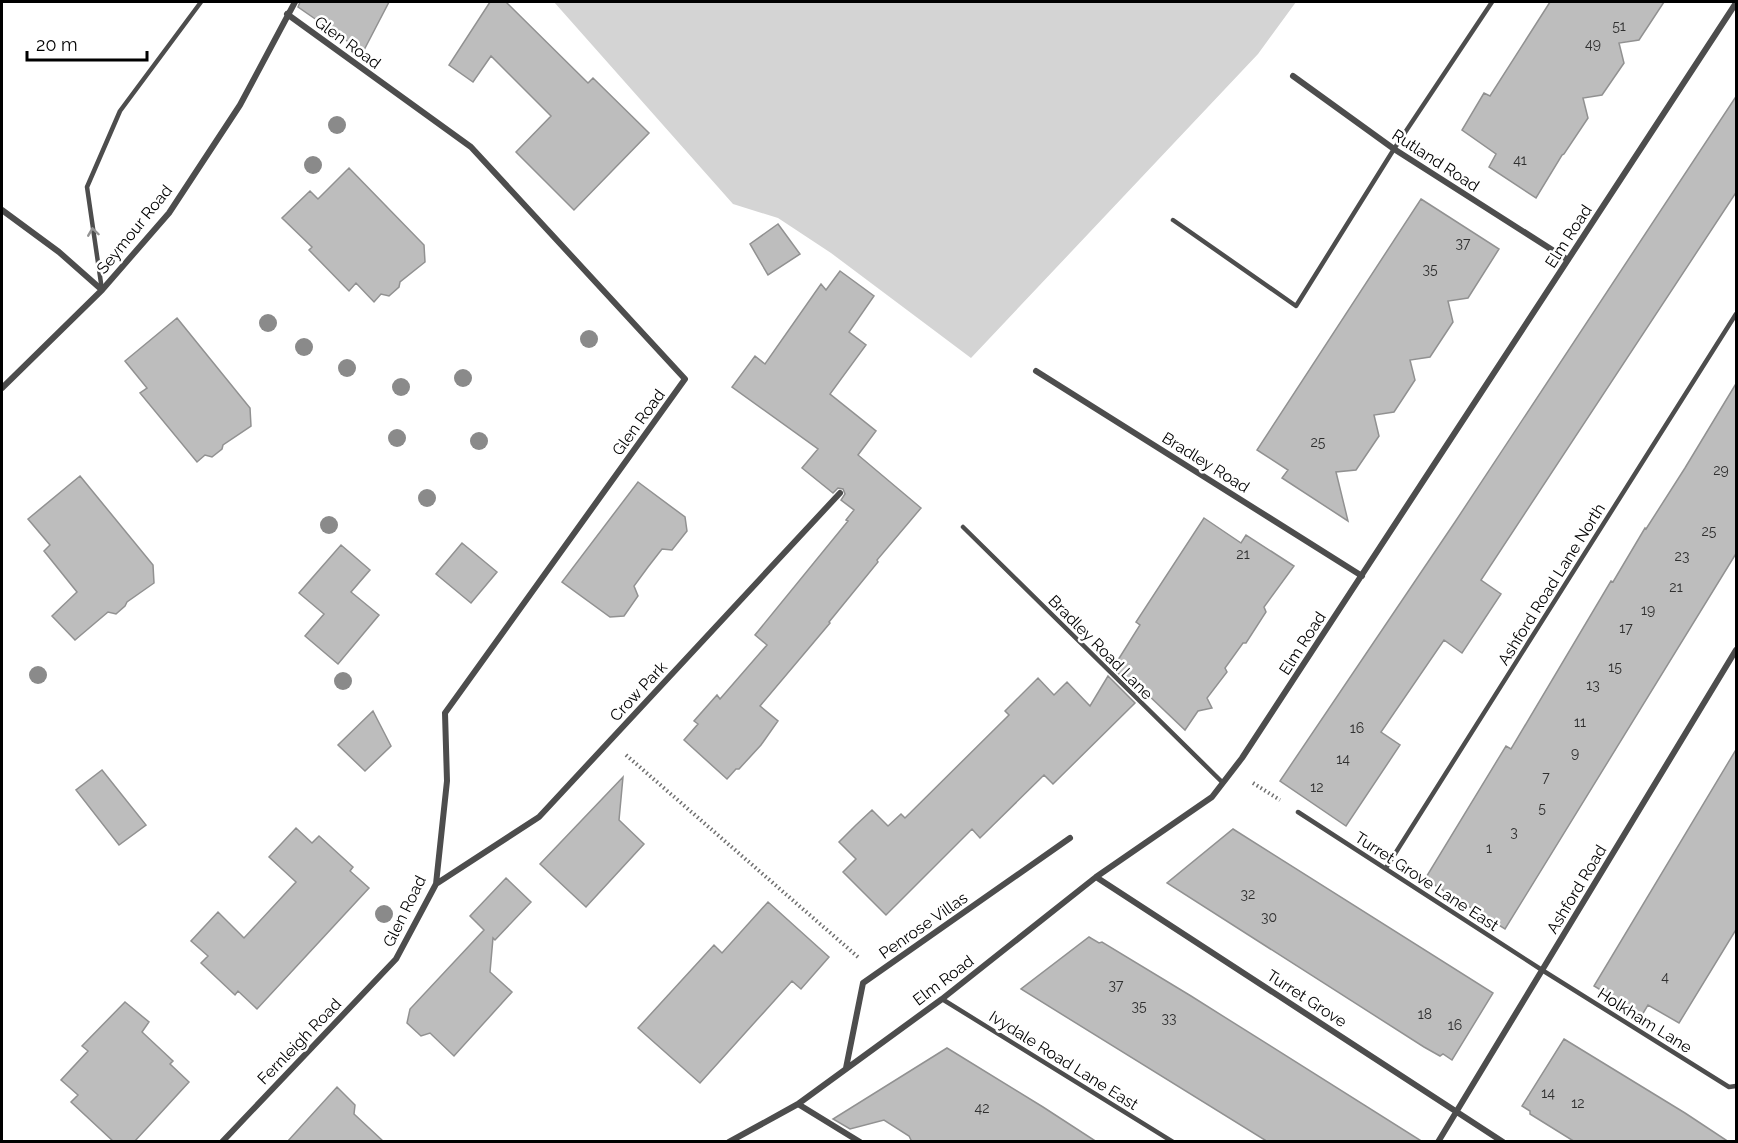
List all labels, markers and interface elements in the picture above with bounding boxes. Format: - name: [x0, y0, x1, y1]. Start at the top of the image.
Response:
- street label: Glen Road: [311, 12, 384, 73]
- house number: 51: [1612, 18, 1626, 34]
- scale bar: [27, 24, 147, 62]
- text: 20 m: [36, 34, 78, 55]
- house number: 49: [1585, 36, 1601, 52]
- street label: Rutland Road: [1389, 125, 1483, 196]
- house number: 41: [1513, 152, 1527, 168]
- street label: Seymour Road: [93, 181, 176, 278]
- street label: Elm Road: [1541, 201, 1596, 271]
- one-way arrow: [88, 227, 100, 237]
- house number: 37: [1456, 235, 1471, 251]
- house number: 35: [1422, 261, 1438, 277]
- street label: Glen Road: [608, 386, 669, 459]
- street label: Bradley Road: [1159, 428, 1253, 497]
- house number: 25: [1311, 434, 1326, 450]
- house number: 29: [1713, 462, 1729, 478]
- street label: Ashford Road Lane North: [1494, 500, 1609, 669]
- house number: 25: [1702, 523, 1717, 539]
- house number: 21: [1236, 546, 1250, 562]
- house number: 23: [1675, 548, 1689, 564]
- house number: 21: [1669, 579, 1683, 595]
- street label: Bradley Road Lane: [1044, 591, 1157, 704]
- house number: 19: [1641, 602, 1655, 618]
- street label: Elm Road: [1275, 608, 1330, 678]
- house number: 17: [1619, 620, 1633, 636]
- street label: Crow Park: [606, 657, 671, 725]
- house number: 15: [1608, 659, 1622, 675]
- house number: 13: [1586, 677, 1600, 693]
- house number: 11: [1574, 714, 1586, 730]
- house number: 16: [1350, 720, 1364, 736]
- house number: 9: [1571, 745, 1579, 761]
- house number: 14: [1336, 751, 1350, 767]
- house number: 7: [1542, 769, 1550, 785]
- house number: 12: [1310, 779, 1324, 795]
- house number: 5: [1538, 800, 1546, 816]
- house number: 3: [1510, 824, 1518, 840]
- street label: Turret Grove Lane East: [1351, 828, 1503, 935]
- house number: 1: [1486, 840, 1492, 856]
- street label: Ashford Road: [1543, 841, 1610, 937]
- street label: Glen Road: [379, 872, 430, 950]
- house number: 32: [1241, 886, 1255, 902]
- street label: Penrose Villas: [875, 888, 971, 963]
- house number: 30: [1261, 909, 1277, 925]
- street label: Elm Road: [909, 951, 978, 1009]
- street label: Turret Grove: [1263, 966, 1350, 1031]
- house number: 4: [1661, 969, 1669, 985]
- house number: 37: [1109, 977, 1124, 993]
- street label: Holkham Lane: [1594, 984, 1695, 1057]
- street label: Fernleigh Road: [254, 994, 345, 1088]
- house number: 35: [1131, 998, 1147, 1014]
- house number: 18: [1418, 1006, 1432, 1022]
- street label: Ivydale Road Lane East: [986, 1007, 1142, 1114]
- house number: 33: [1162, 1010, 1176, 1026]
- house number: 16: [1448, 1017, 1462, 1033]
- house number: 14: [1541, 1085, 1555, 1101]
- house number: 12: [1571, 1095, 1585, 1111]
- house number: 42: [975, 1100, 989, 1116]

